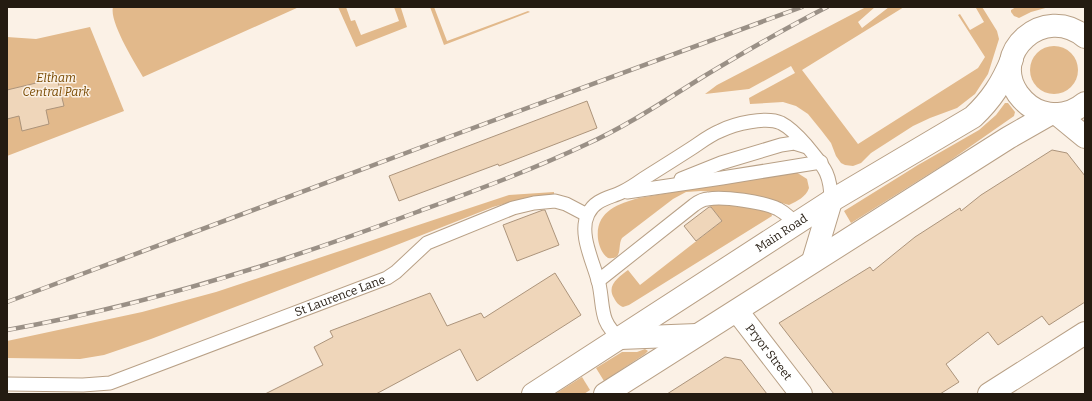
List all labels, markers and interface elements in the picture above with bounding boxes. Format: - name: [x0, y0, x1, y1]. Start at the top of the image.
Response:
- park label: Eltham Central Park: [23, 71, 90, 99]
- street label: Main Road: [753, 211, 810, 255]
- street label: St Laurence Lane: [293, 272, 387, 319]
- street label: Pryor Street: [743, 321, 795, 384]

